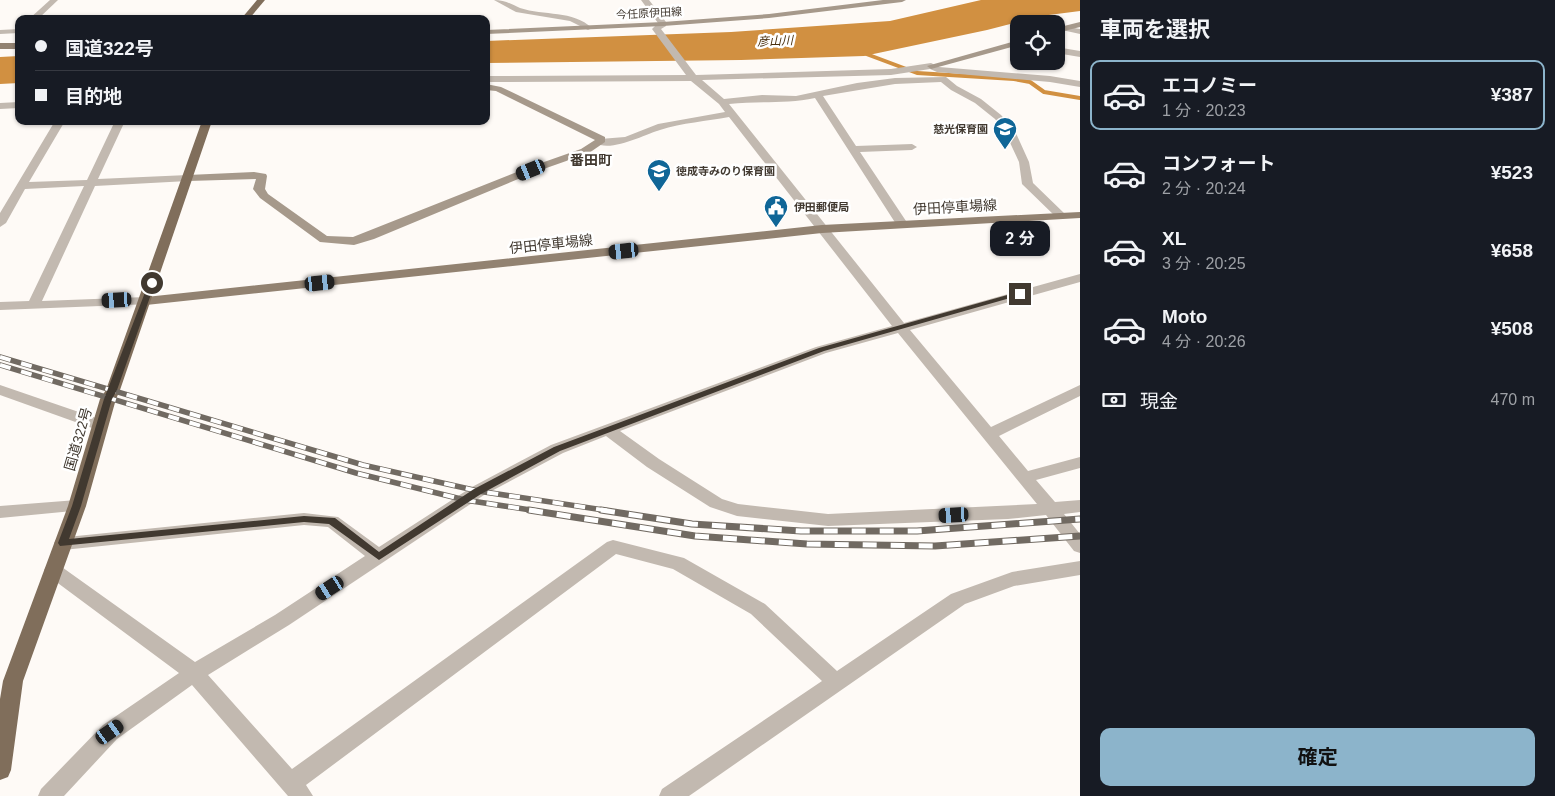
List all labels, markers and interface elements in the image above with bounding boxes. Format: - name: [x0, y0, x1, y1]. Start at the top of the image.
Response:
- street label: 今任原伊田線: [616, 5, 682, 21]
- map controls: [1010, 15, 1065, 70]
- button: locate: [1010, 15, 1065, 70]
- text: 車両を選択: [1100, 17, 1210, 42]
- water label: 彦山川: [757, 33, 795, 49]
- text: 国道322号: [65, 38, 154, 59]
- icon: car: [1102, 73, 1147, 118]
- text: エコノミー: [1162, 75, 1257, 96]
- text: ¥387: [1491, 84, 1533, 105]
- text: 目的地: [65, 86, 122, 107]
- text: 1 分 · 20:23: [1162, 102, 1246, 119]
- school or university icon: 慈光保育園: [992, 116, 1018, 150]
- place label: 慈光保育園: [933, 123, 988, 135]
- icon: car: [1102, 151, 1147, 196]
- district label: 番田町: [570, 152, 612, 168]
- text: コンフォート: [1162, 153, 1275, 174]
- car: [514, 157, 547, 183]
- school or university icon: 徳成寺みのり保育園: [646, 158, 672, 192]
- text: ¥523: [1491, 162, 1533, 183]
- place label: 徳成寺みのり保育園: [676, 165, 775, 177]
- text: 2 分 · 20:24: [1162, 180, 1246, 197]
- public building icon: 伊田郵便局: [763, 194, 789, 228]
- street label: 伊田停車場線: [913, 197, 997, 217]
- place label: 伊田郵便局: [794, 201, 849, 213]
- callout: 2 分: [990, 222, 1050, 256]
- text: XL: [1162, 228, 1186, 249]
- icon: car: [1102, 229, 1147, 274]
- text: 2 分: [1005, 230, 1035, 247]
- street label: 伊田停車場線: [508, 232, 594, 256]
- text: ¥658: [1491, 240, 1533, 261]
- car: [608, 242, 639, 260]
- text: 3 分 · 20:25: [1162, 255, 1246, 272]
- route start: [141, 272, 163, 294]
- car: [304, 274, 335, 292]
- route end: [1009, 283, 1031, 305]
- car: [101, 292, 132, 308]
- text: Moto: [1162, 306, 1207, 327]
- icon: car: [1102, 307, 1147, 352]
- text: ¥508: [1491, 318, 1533, 339]
- text: 4 分 · 20:26: [1162, 333, 1246, 350]
- icon: cash: [1100, 386, 1128, 414]
- text: 現金: [1140, 391, 1178, 412]
- text: 470 m: [1491, 391, 1535, 408]
- street label: 国道322号: [61, 405, 95, 473]
- car: [938, 507, 969, 523]
- car: [313, 574, 346, 602]
- car: [93, 717, 126, 747]
- button: 確定: [1100, 728, 1535, 786]

